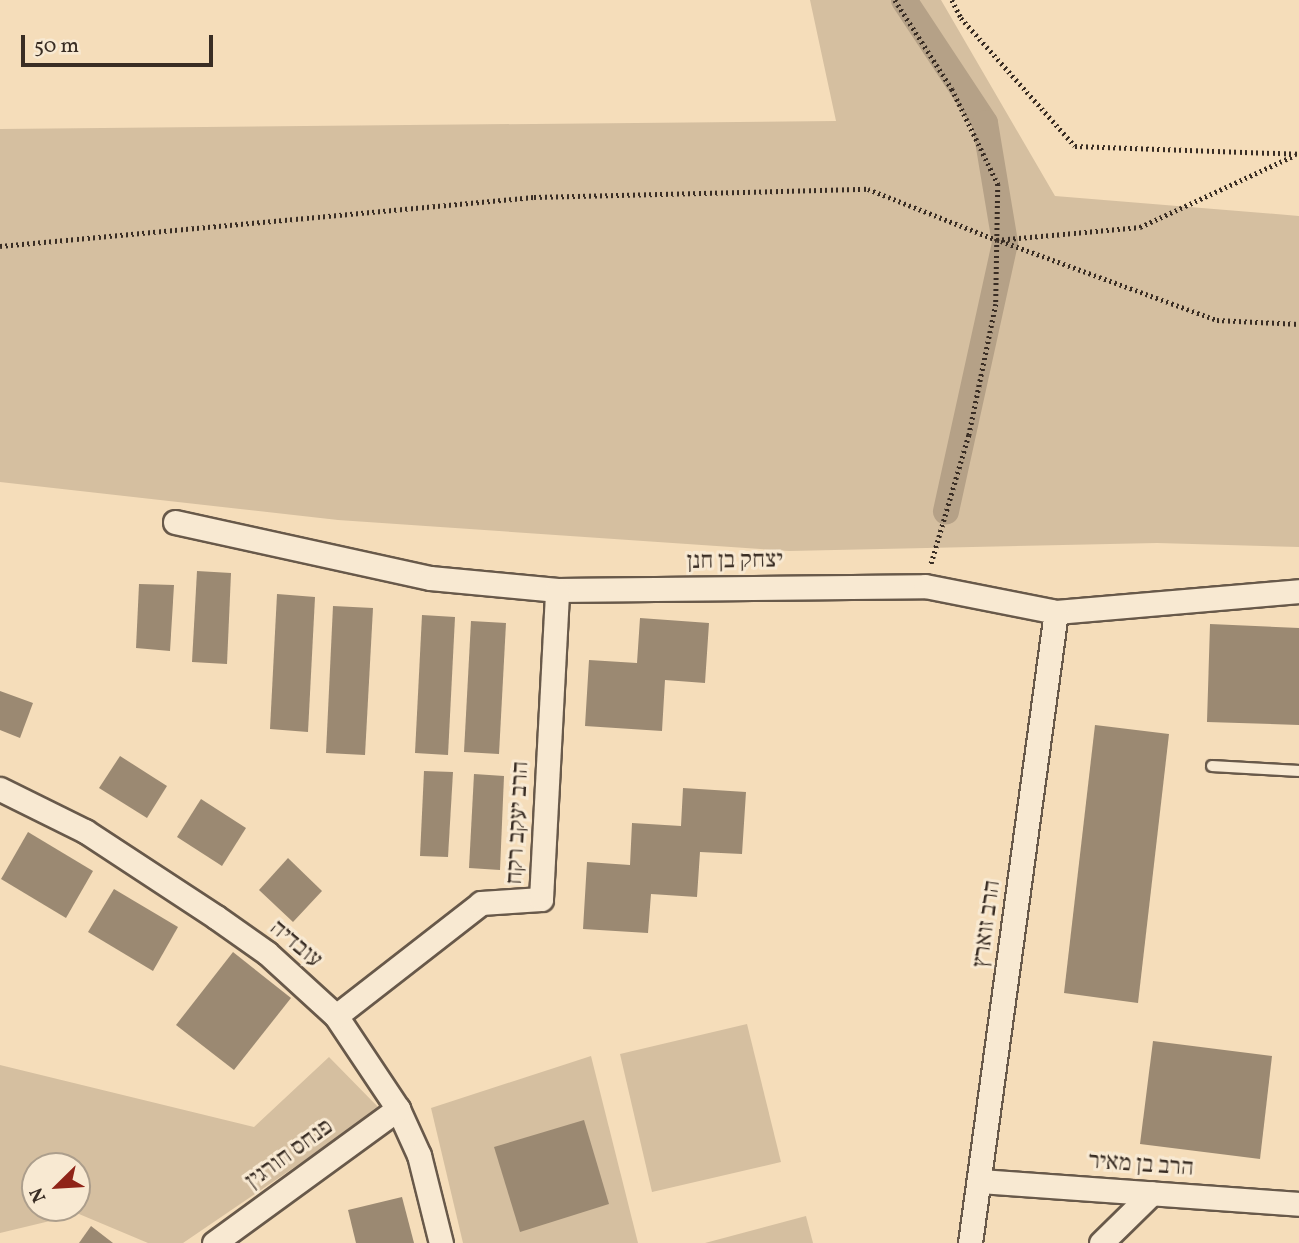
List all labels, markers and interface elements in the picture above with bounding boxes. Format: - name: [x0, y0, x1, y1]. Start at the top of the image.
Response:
- scale bar: [24, 21, 217, 65]
- text: 50 m: [34, 32, 79, 61]
- street label: יצחק בן חנן: [687, 547, 783, 577]
- street label: הרב יעקב רקח: [501, 761, 537, 885]
- street label: הרב זוארץ: [968, 879, 1008, 969]
- street label: עובדיה: [263, 915, 327, 975]
- street label: פנחס חורגין: [241, 1114, 339, 1196]
- street label: הרב בן מאיר: [1087, 1148, 1195, 1184]
- north arrow: [21, 1152, 91, 1222]
- text: N: [24, 1183, 53, 1206]

